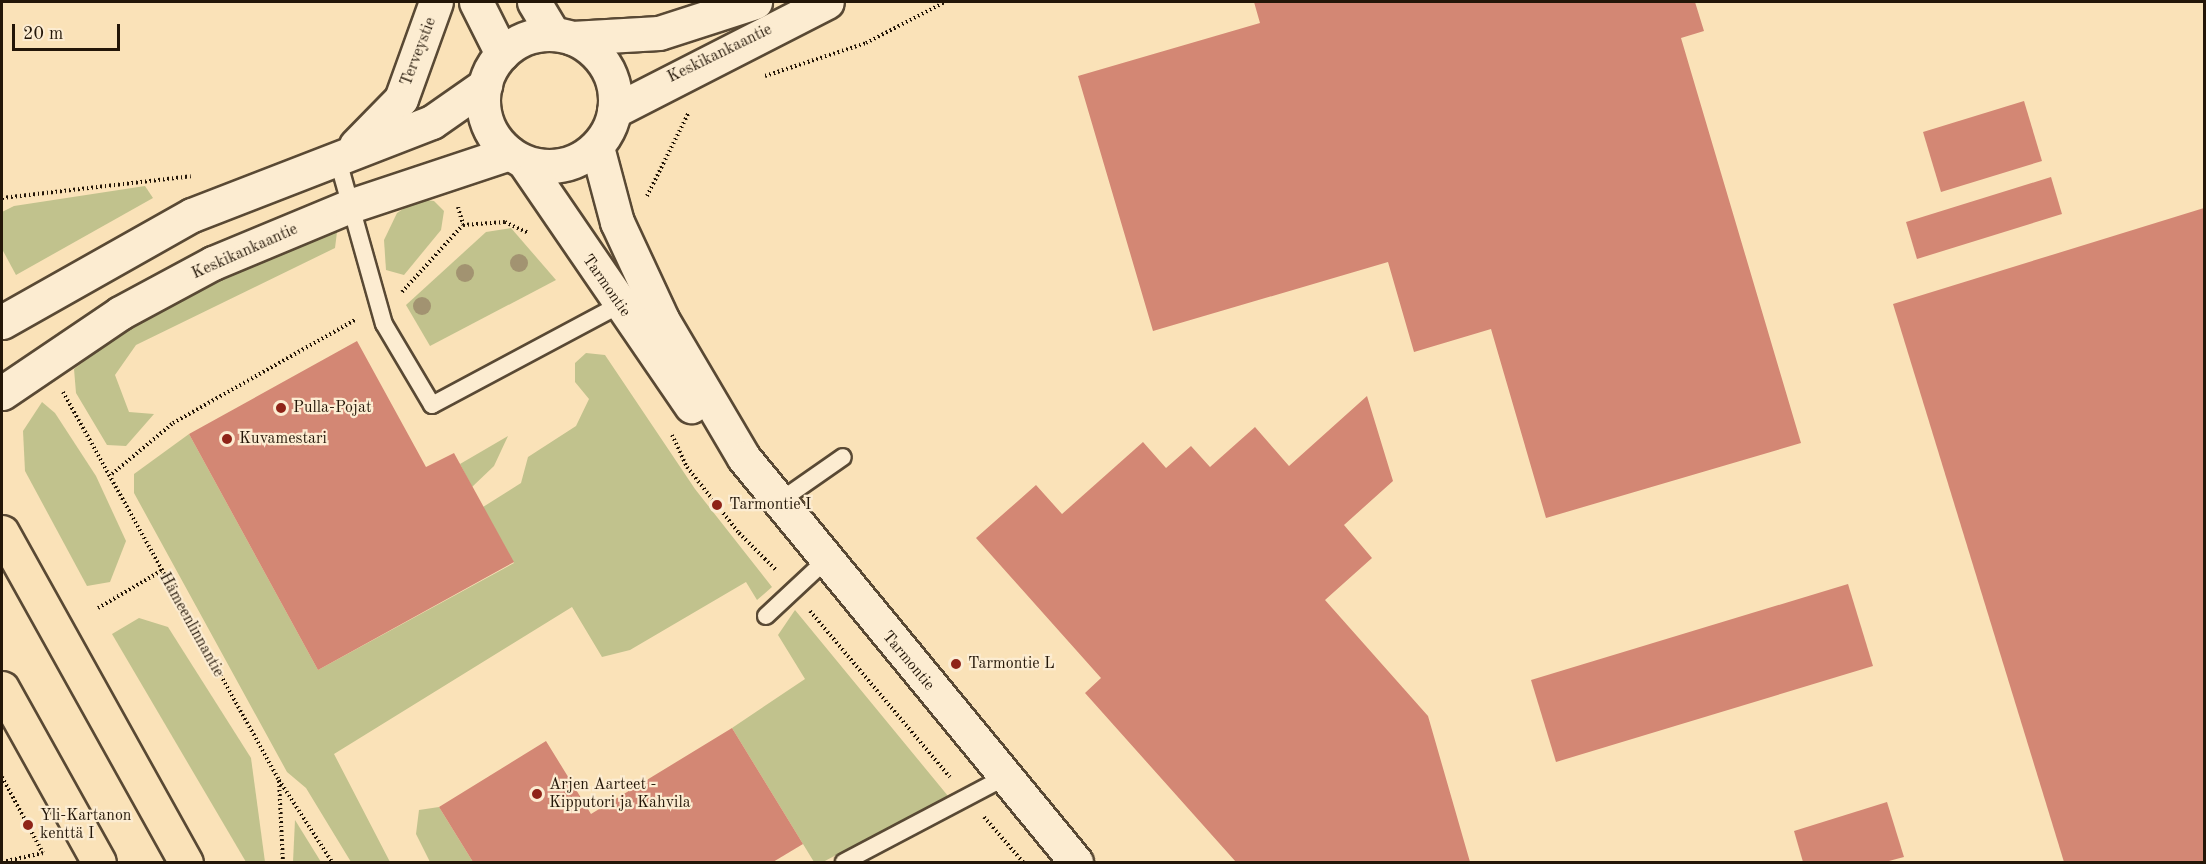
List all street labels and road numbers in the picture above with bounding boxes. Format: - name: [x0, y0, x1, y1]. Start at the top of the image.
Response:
- street label: Terveystie: [397, 15, 441, 89]
- street label: Keskikankaantie: [665, 20, 775, 88]
- street label: Keskikankaantie: [189, 220, 301, 284]
- street label: Tarmontie: [578, 251, 634, 321]
- street label: Hämeenlinnantie: [154, 569, 228, 681]
- street label: Tarmontie: [878, 627, 938, 695]

